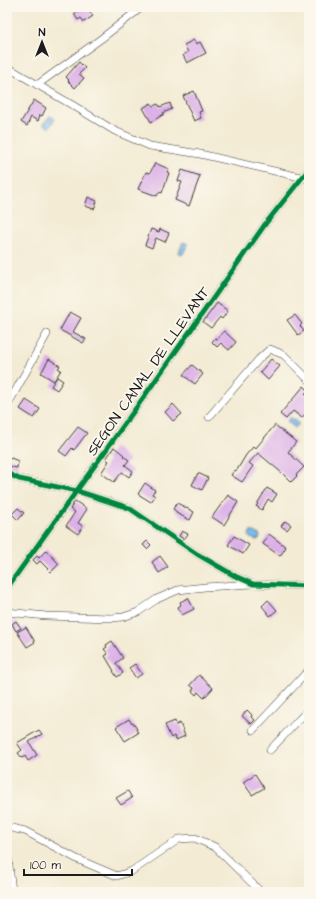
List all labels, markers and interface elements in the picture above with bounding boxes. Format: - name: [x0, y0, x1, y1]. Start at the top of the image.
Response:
- north arrow: [22, 22, 62, 62]
- text: N: [39, 25, 46, 40]
- street label: SEGON CANAL DE LLEVANT: [82, 282, 215, 460]
- scale bar: [24, 851, 132, 877]
- text: 100 m: [30, 857, 61, 874]

